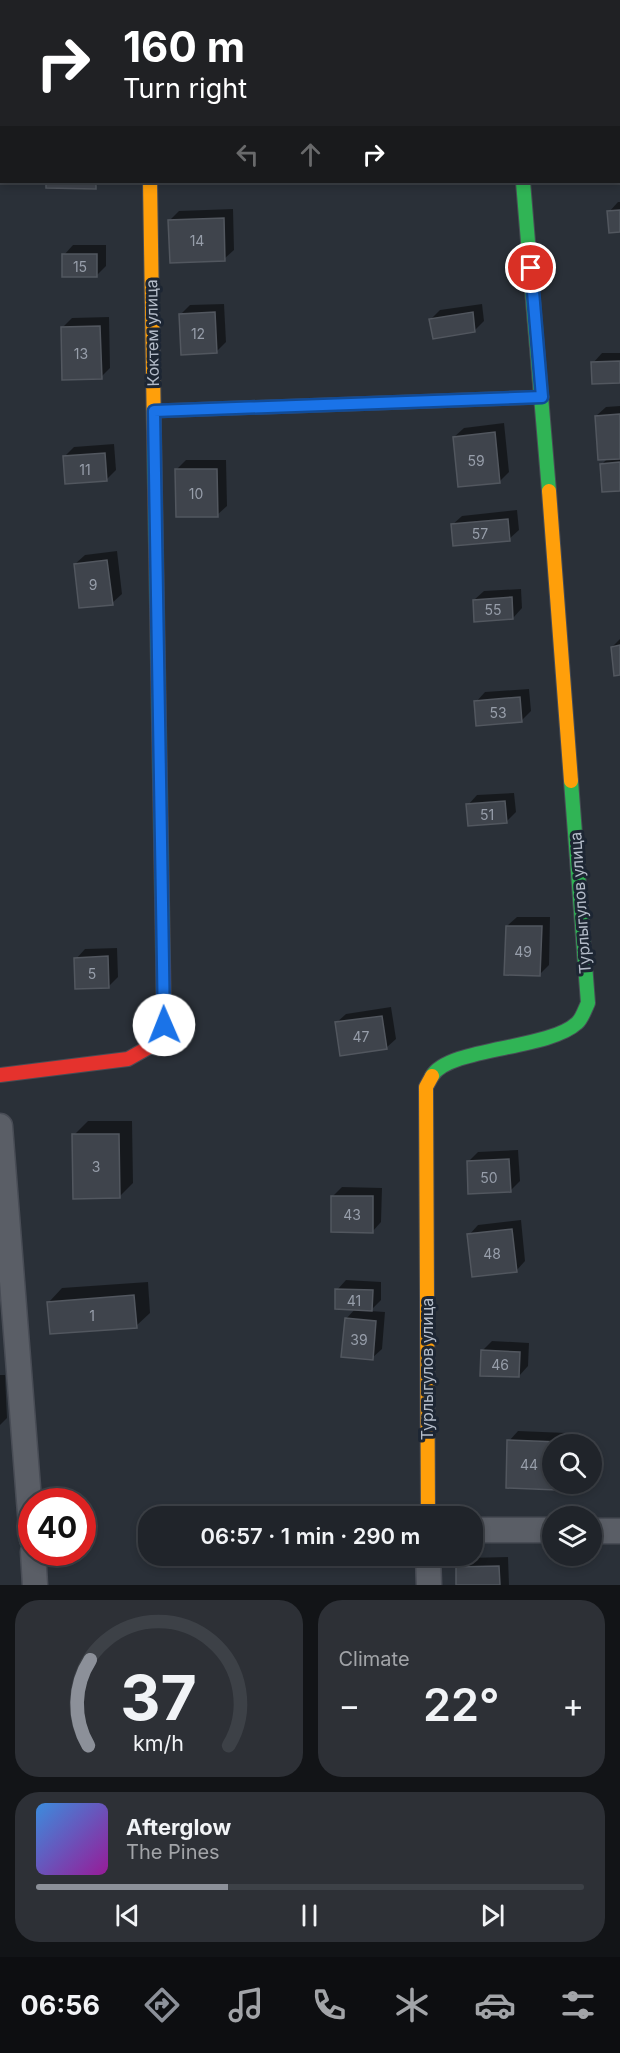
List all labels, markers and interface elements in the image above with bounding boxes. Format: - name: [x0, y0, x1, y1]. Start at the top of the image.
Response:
- text: 160 m: [123, 21, 245, 72]
- icon: right: [24, 24, 102, 102]
- text: Turn right: [123, 72, 247, 105]
- icon: left: [231, 138, 264, 171]
- icon: ahead: [294, 138, 327, 171]
- icon: right: [357, 138, 390, 171]
- house number: 14: [190, 232, 204, 249]
- pin: [505, 242, 556, 293]
- icon: arrive: [514, 251, 547, 284]
- house number: 15: [73, 258, 87, 275]
- street label: Коктем улица: [141, 279, 163, 387]
- house number: 12: [191, 325, 205, 342]
- house number: 13: [74, 345, 88, 362]
- house number: 59: [467, 452, 485, 469]
- house number: 11: [79, 461, 91, 478]
- house number: 10: [189, 485, 203, 502]
- house number: 57: [472, 525, 488, 542]
- house number: 9: [89, 576, 97, 593]
- house number: 55: [484, 601, 502, 618]
- house number: 53: [489, 704, 507, 721]
- house number: 51: [480, 806, 494, 823]
- street label: Турлыгулов улица: [565, 831, 595, 975]
- house number: 49: [514, 943, 532, 960]
- house number: 5: [88, 965, 96, 982]
- position arrow: [132, 993, 196, 1057]
- house number: 47: [353, 1028, 370, 1045]
- house number: 3: [92, 1158, 100, 1175]
- house number: 50: [480, 1169, 498, 1186]
- house number: 43: [343, 1206, 361, 1223]
- house number: 48: [483, 1245, 501, 1262]
- house number: 41: [347, 1292, 361, 1309]
- street label: Турлыгулов улица: [417, 1298, 437, 1440]
- house number: 1: [89, 1307, 95, 1324]
- house number: 39: [350, 1331, 368, 1348]
- house number: 46: [491, 1356, 509, 1373]
- map controls: [542, 1434, 602, 1566]
- button: search: [542, 1434, 602, 1494]
- house number: 44: [520, 1456, 538, 1473]
- speed limit sign: 40: [18, 1488, 96, 1566]
- button: layers: [542, 1506, 602, 1566]
- text: 06:57 · 1 min · 290 m: [201, 1523, 420, 1549]
- text: Climate: [339, 1647, 410, 1671]
- text: 37: [120, 1660, 197, 1735]
- text: 22°: [423, 1677, 500, 1732]
- text: −: [339, 1685, 360, 1725]
- text: +: [562, 1685, 584, 1725]
- text: km/h: [133, 1730, 184, 1756]
- text: Afterglow: [126, 1814, 231, 1840]
- text: The Pines: [126, 1840, 220, 1864]
- icon: previous: [111, 1899, 144, 1932]
- icon: pause: [293, 1899, 326, 1932]
- icon: next: [476, 1899, 509, 1932]
- icon: directions: [141, 1984, 183, 2026]
- icon: music: [225, 1984, 267, 2026]
- icon: phone: [308, 1984, 350, 2026]
- icon: climate: [391, 1984, 433, 2026]
- icon: car: [474, 1984, 516, 2026]
- icon: filters: [557, 1984, 599, 2026]
- text: 06:56: [21, 1989, 100, 2022]

